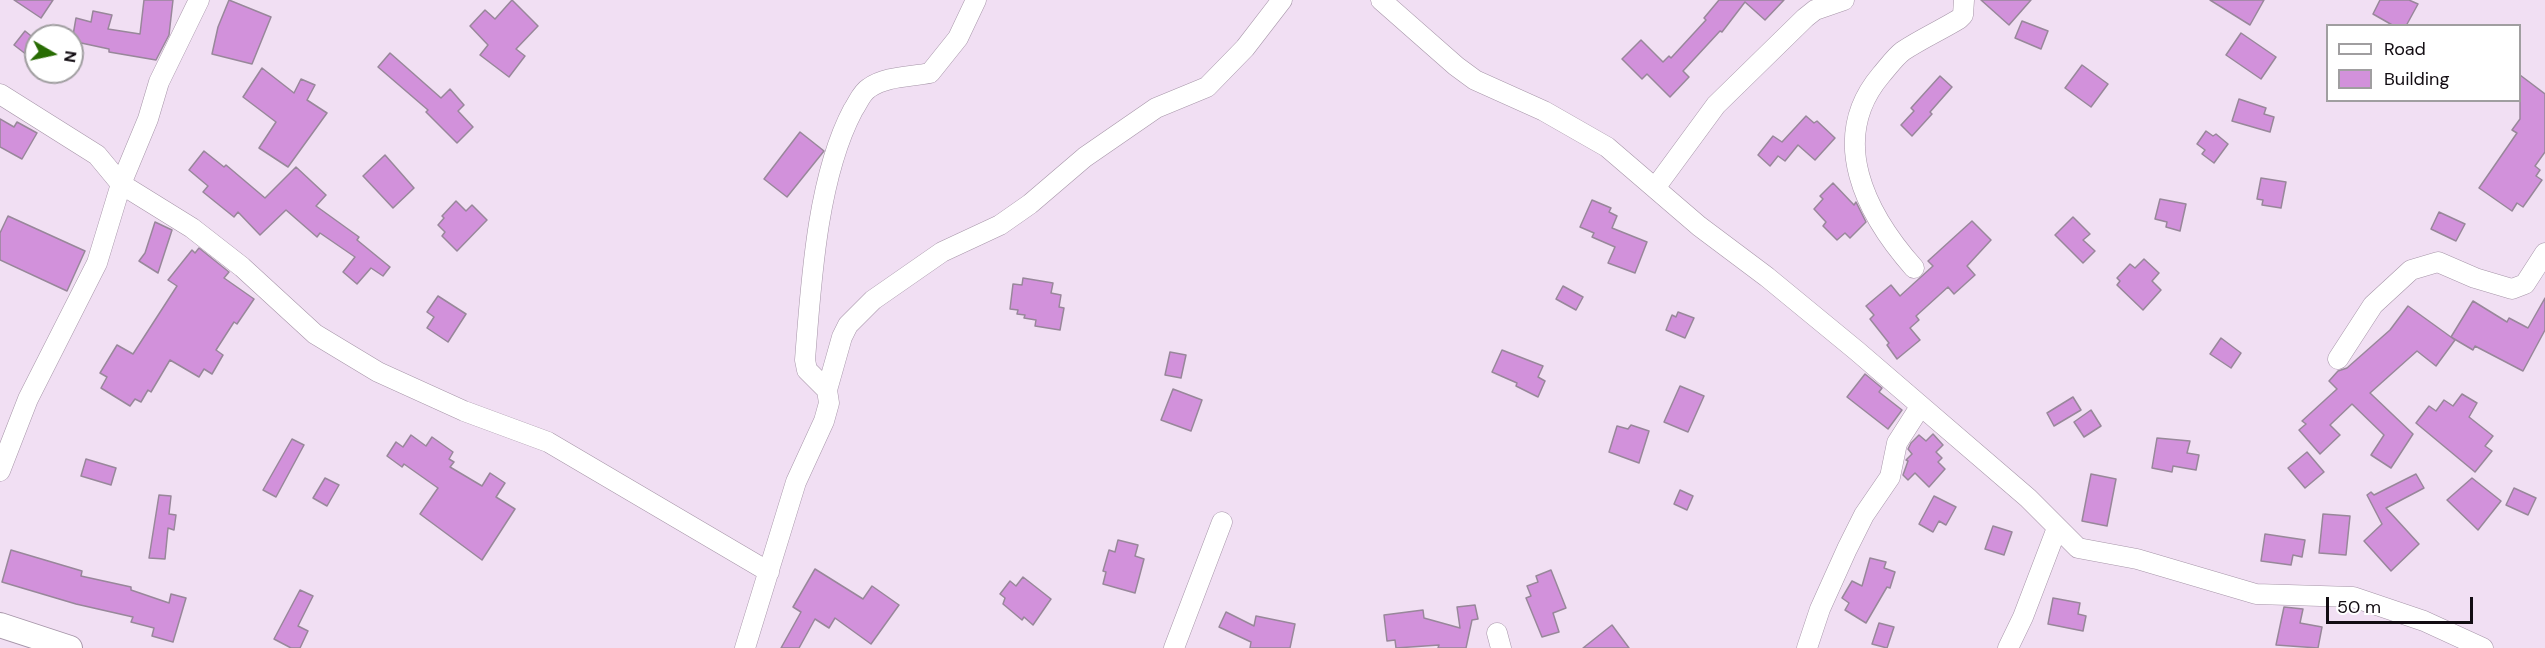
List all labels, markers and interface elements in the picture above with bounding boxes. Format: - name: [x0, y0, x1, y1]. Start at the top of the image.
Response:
- north arrow: [24, 24, 84, 84]
- legend: [2326, 24, 2521, 102]
- text: Road: [2384, 37, 2426, 61]
- text: N: [59, 49, 82, 64]
- text: Building: [2384, 67, 2449, 91]
- scale bar: [2329, 585, 2476, 623]
- text: 50 m: [2337, 595, 2381, 619]

